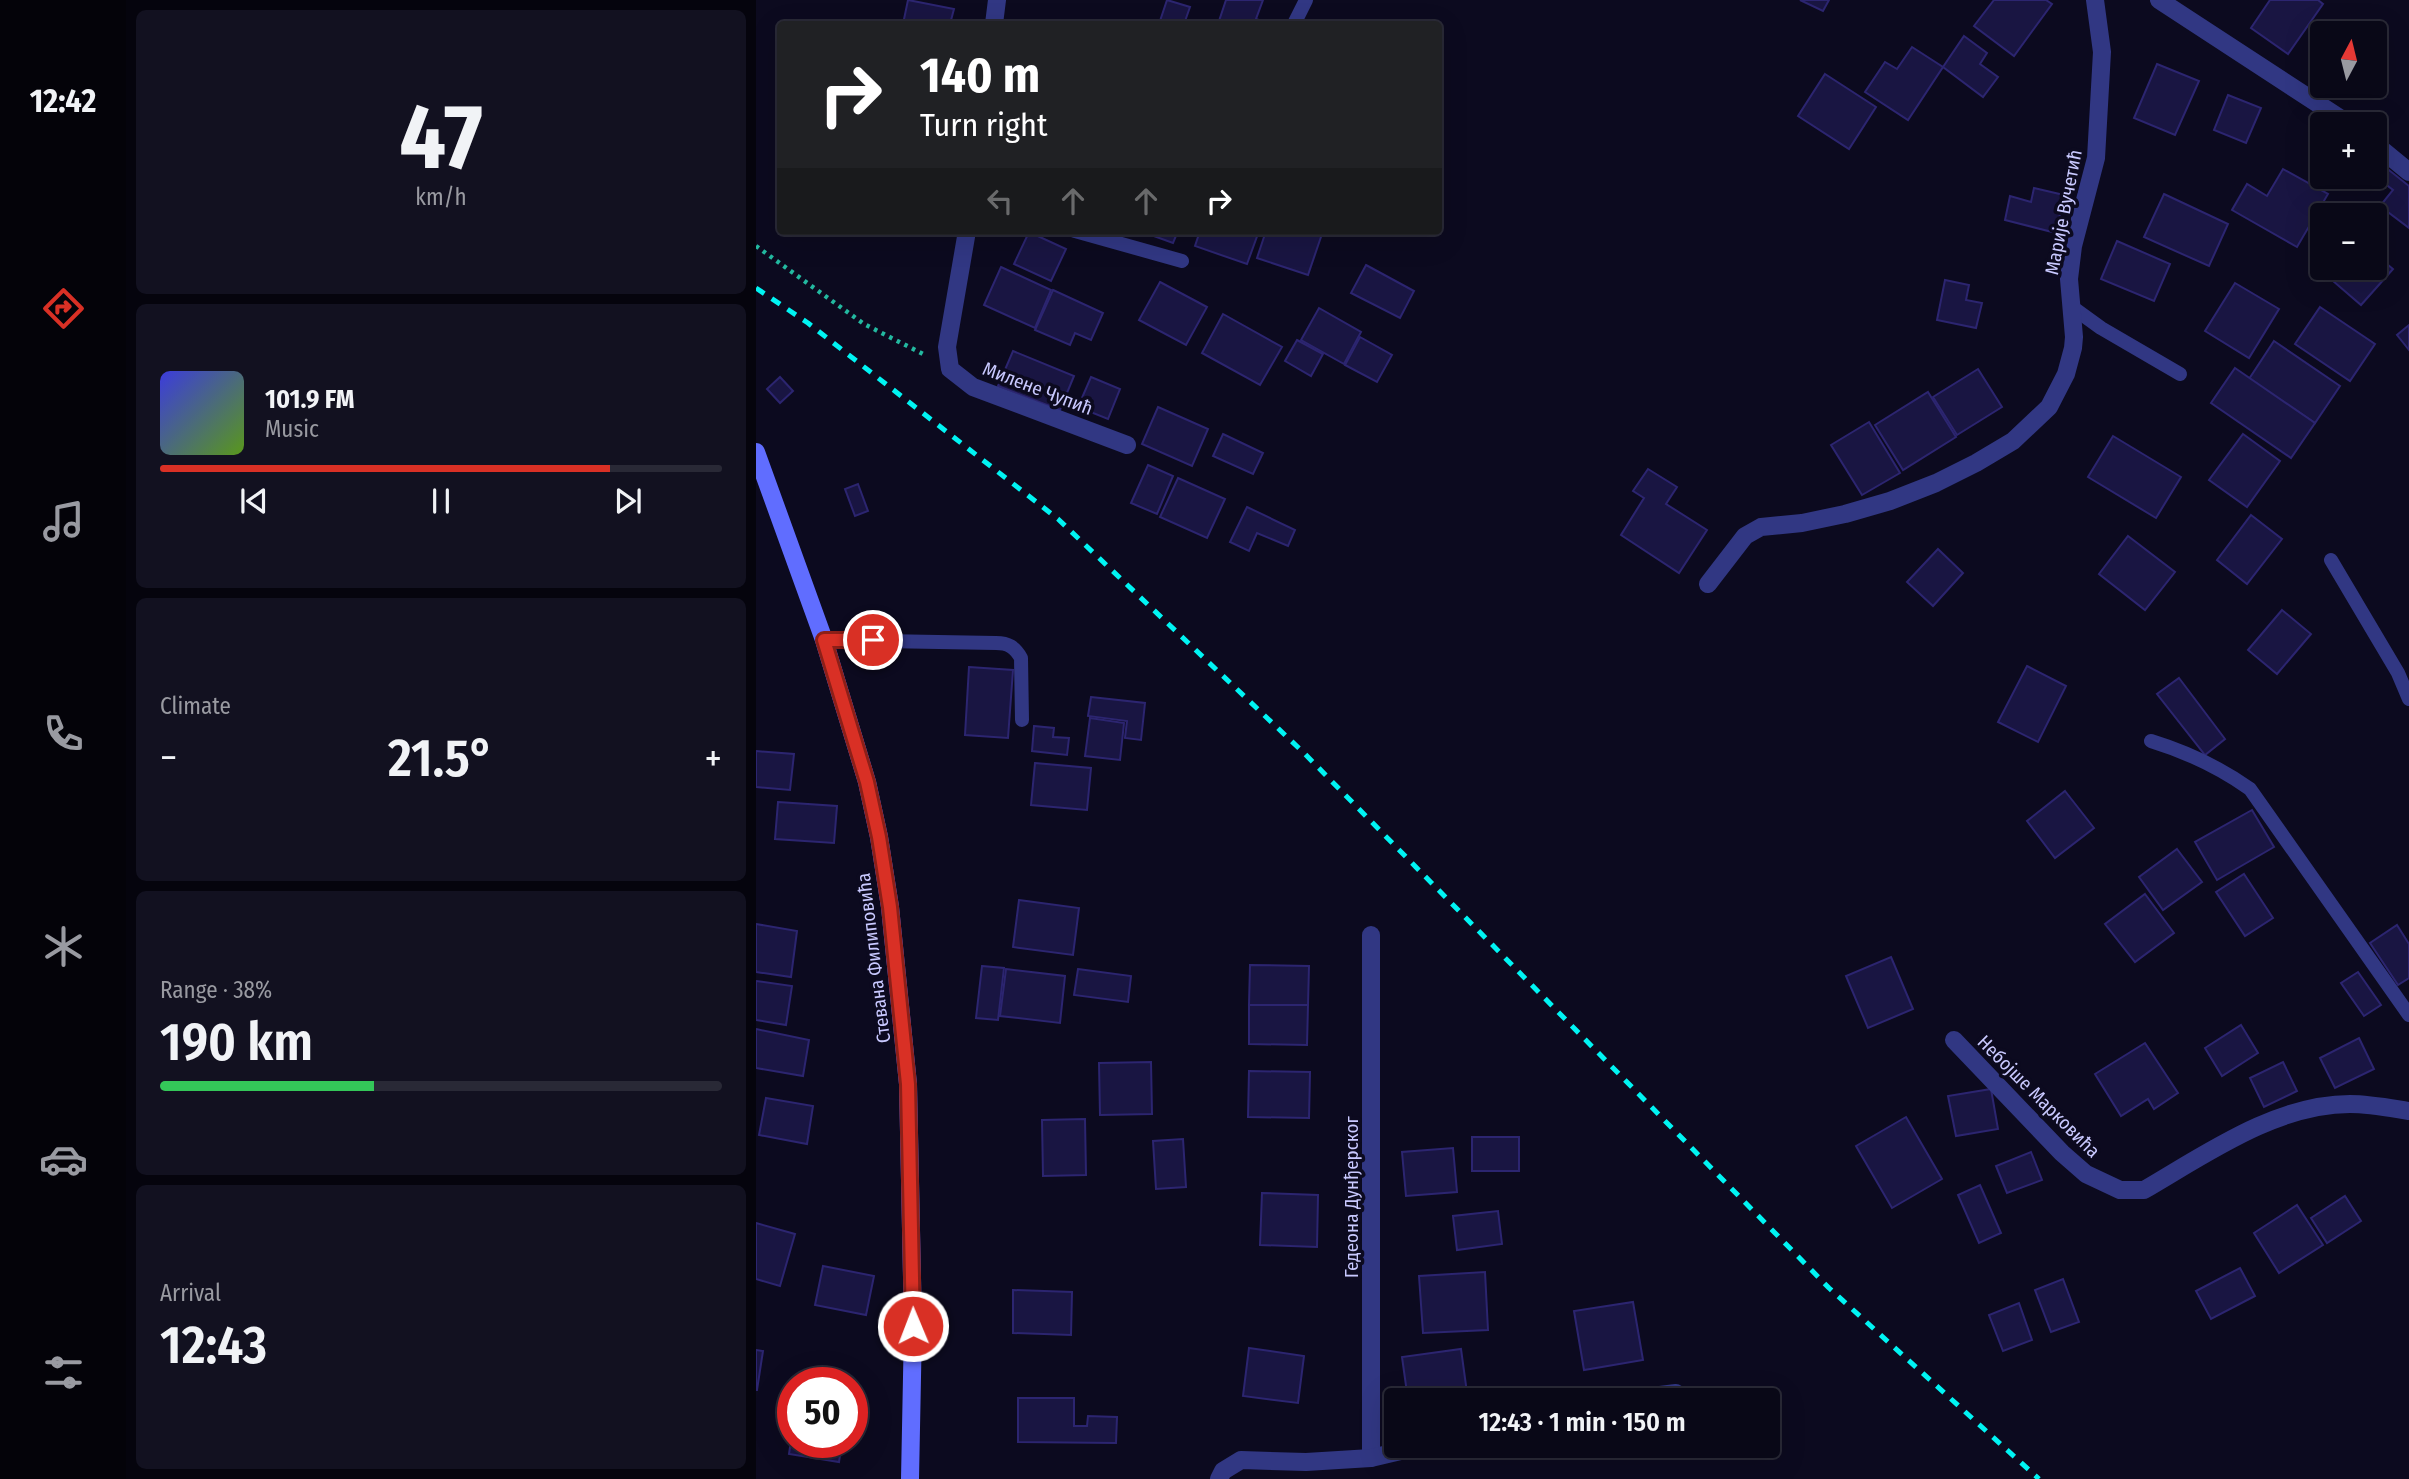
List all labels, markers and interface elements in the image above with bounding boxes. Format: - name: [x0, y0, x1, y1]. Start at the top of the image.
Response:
- north arrow: [2310, 21, 2387, 98]
- map controls: [2310, 21, 2387, 280]
- text: 140 m: [920, 46, 1040, 105]
- icon: right: [805, 49, 896, 140]
- text: 12:42: [30, 82, 96, 120]
- text: 47: [399, 83, 483, 192]
- text: Turn right: [920, 106, 1047, 144]
- button: +: [2310, 112, 2387, 189]
- street label: Марије Вучетић: [2040, 148, 2087, 277]
- icon: left: [981, 182, 1019, 220]
- icon: ahead: [1054, 182, 1092, 220]
- icon: ahead: [1127, 182, 1165, 220]
- icon: right: [1200, 182, 1238, 220]
- text: km/h: [415, 183, 467, 211]
- button: −: [2310, 203, 2387, 280]
- icon: directions: [39, 284, 88, 333]
- street label: Милене Чупић: [980, 357, 1096, 420]
- text: 101.9 FM: [265, 384, 354, 415]
- text: Music: [265, 415, 319, 443]
- icon: previous: [235, 482, 273, 520]
- icon: pause: [422, 482, 460, 520]
- icon: next: [609, 482, 647, 520]
- icon: music: [39, 497, 88, 546]
- pin: [843, 610, 903, 670]
- icon: arrive: [854, 621, 892, 659]
- text: Climate: [160, 692, 231, 720]
- icon: phone: [39, 709, 88, 758]
- text: 21.5°: [388, 727, 494, 790]
- text: −: [160, 735, 177, 781]
- text: +: [705, 735, 722, 781]
- street label: Стевана Филиповића: [852, 872, 895, 1044]
- icon: climate: [39, 922, 88, 971]
- text: Range · 38%: [160, 976, 272, 1004]
- text: 190 km: [160, 1011, 313, 1074]
- street label: Небојше Марковића: [1973, 1030, 2105, 1162]
- street label: Гедеона Дунђерског: [1340, 1115, 1363, 1278]
- icon: car: [39, 1135, 88, 1184]
- text: Arrival: [160, 1279, 221, 1307]
- position arrow: [876, 1289, 950, 1363]
- text: 12:43: [160, 1314, 267, 1377]
- icon: filters: [39, 1348, 88, 1397]
- speed limit sign: 50: [777, 1367, 868, 1458]
- text: 12:43 · 1 min · 150 m: [1478, 1407, 1686, 1438]

